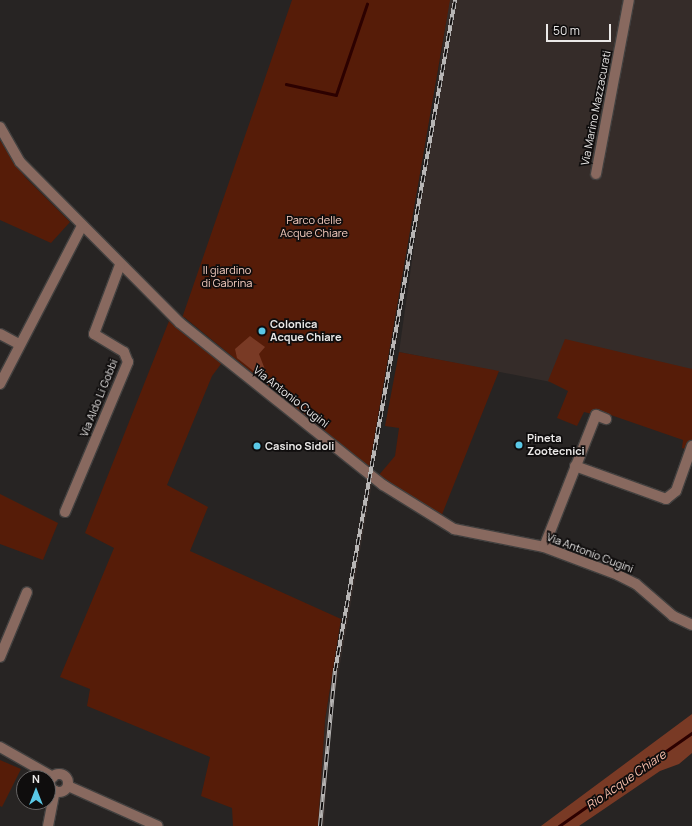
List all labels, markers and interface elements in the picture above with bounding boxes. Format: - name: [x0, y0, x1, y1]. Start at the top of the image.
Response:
- scale bar: [548, 16, 613, 42]
- text: 50 m: [553, 22, 580, 39]
- street label: Via Marino Mazzacurati: [578, 49, 614, 167]
- park label: Parco delle Acque Chiare: [280, 214, 348, 240]
- park label: Il giardino di Gabrina: [202, 264, 252, 290]
- place label: Colonica Acque Chiare: [270, 318, 342, 344]
- marker: Colonica Acque Chiare: [257, 326, 267, 336]
- street label: Via Aldo Li Gobbi: [77, 357, 121, 439]
- street label: Via Antonio Cugini: [251, 364, 331, 430]
- place label: Pineta Zootecnici: [527, 432, 585, 458]
- place label: Casino Sidoli: [265, 439, 334, 453]
- marker: Pineta Zootecnici: [514, 440, 524, 450]
- marker: Casino Sidoli: [252, 441, 262, 451]
- street label: Via Antonio Cugini: [545, 530, 635, 576]
- water label: Rio Acque Chiare: [583, 747, 669, 813]
- north arrow: [16, 770, 56, 810]
- text: N: [32, 771, 40, 786]

